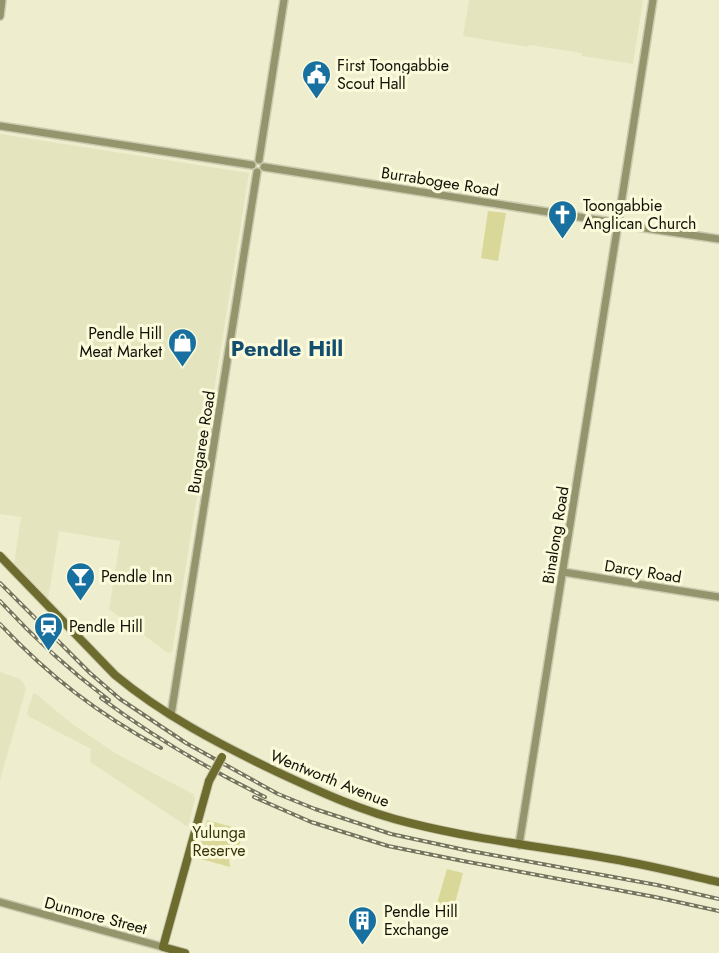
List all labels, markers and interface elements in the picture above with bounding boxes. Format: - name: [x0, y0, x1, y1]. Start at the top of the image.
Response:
- place label: First Toongabbie Scout Hall: [337, 54, 449, 95]
- public building icon: First Toongabbie Scout Hall: [300, 58, 332, 100]
- street label: Burrabogee Road: [379, 161, 500, 202]
- place label: Toongabbie Anglican Church: [583, 194, 697, 235]
- church icon: Toongabbie Anglican Church: [546, 198, 578, 240]
- place label: Pendle Hill Meat Market: [79, 322, 162, 363]
- shop icon: Pendle Hill Meat Market: [167, 326, 199, 368]
- district label: Pendle Hill: [231, 332, 343, 364]
- street label: Bungaree Road: [182, 389, 221, 495]
- street label: Binalong Road: [536, 485, 575, 585]
- street label: Darcy Road: [603, 554, 683, 589]
- bar icon: Pendle Inn: [64, 560, 96, 602]
- place label: Pendle Inn: [101, 565, 173, 588]
- station icon: Pendle Hill: [32, 610, 64, 652]
- place label: Pendle Hill: [69, 615, 143, 638]
- street label: Wentworth Avenue: [267, 744, 393, 813]
- park label: Yulunga Reserve: [192, 821, 246, 862]
- street label: Dunmore Street: [42, 891, 150, 940]
- place label: Pendle Hill Exchange: [384, 900, 458, 941]
- building icon: Pendle Hill Exchange: [347, 904, 379, 946]

